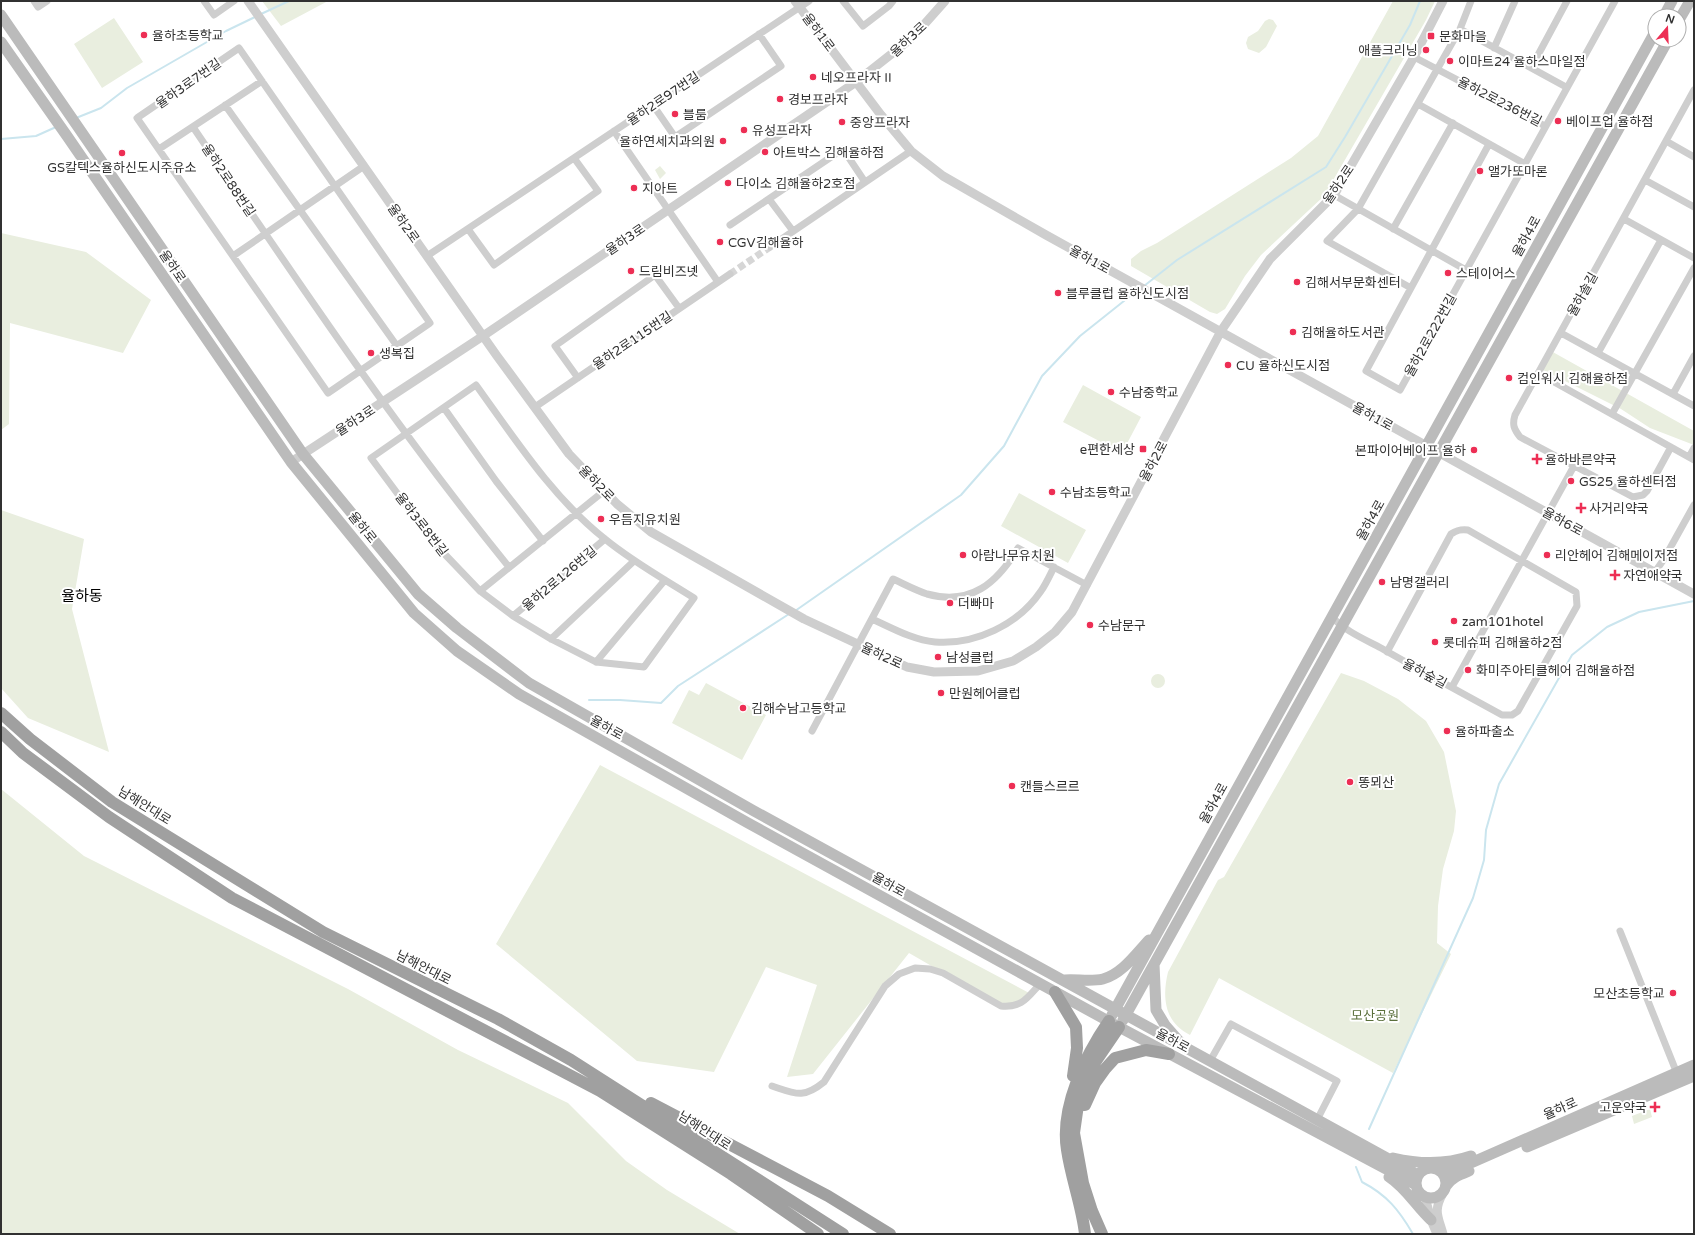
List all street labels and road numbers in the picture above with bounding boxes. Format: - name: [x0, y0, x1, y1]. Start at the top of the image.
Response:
- street label: 율하1로: [799, 10, 838, 55]
- street label: 율하3로: [887, 19, 930, 61]
- street label: 율하3로7번길: [153, 55, 224, 112]
- street label: 율하2로97번길: [624, 69, 703, 129]
- street label: 율하2로236번길: [1455, 74, 1544, 130]
- street label: 율하2로88번길: [198, 141, 258, 220]
- street label: 율하2로: [1320, 162, 1358, 207]
- street label: 율하2로: [384, 201, 422, 246]
- street label: 율하4로: [1509, 213, 1545, 260]
- street label: 율하3로: [603, 221, 648, 259]
- street label: 율하1로: [1066, 242, 1113, 278]
- street label: 율하로: [156, 247, 189, 286]
- street label: 율하솔길: [1564, 270, 1601, 319]
- street label: 율하2로222번길: [1401, 291, 1460, 380]
- street label: 율하2로115번길: [590, 308, 675, 373]
- street label: 율하1로: [1349, 399, 1396, 435]
- street label: 율하3로: [333, 402, 378, 440]
- street label: 율하2로: [1136, 438, 1171, 485]
- street label: 율하2로: [575, 462, 617, 505]
- street label: 율하3로8번길: [391, 490, 451, 560]
- street label: 율하4로: [1353, 497, 1389, 544]
- street label: 율하6로: [1539, 504, 1586, 540]
- street label: 율하로: [345, 509, 380, 547]
- street label: 율하2로126번길: [519, 543, 600, 615]
- street label: 율하2로: [858, 639, 905, 672]
- street label: 율하숲길: [1400, 656, 1449, 692]
- street label: 율하로: [587, 712, 626, 744]
- street label: 율하4로: [1196, 780, 1232, 827]
- street label: 남해안대로: [115, 783, 174, 828]
- street label: 율하로: [869, 869, 908, 901]
- street label: 남해안대로: [393, 947, 454, 989]
- street label: 율하로: [1153, 1025, 1192, 1056]
- street label: 율하로: [1541, 1094, 1580, 1124]
- street label: 남해안대로: [675, 1108, 734, 1154]

